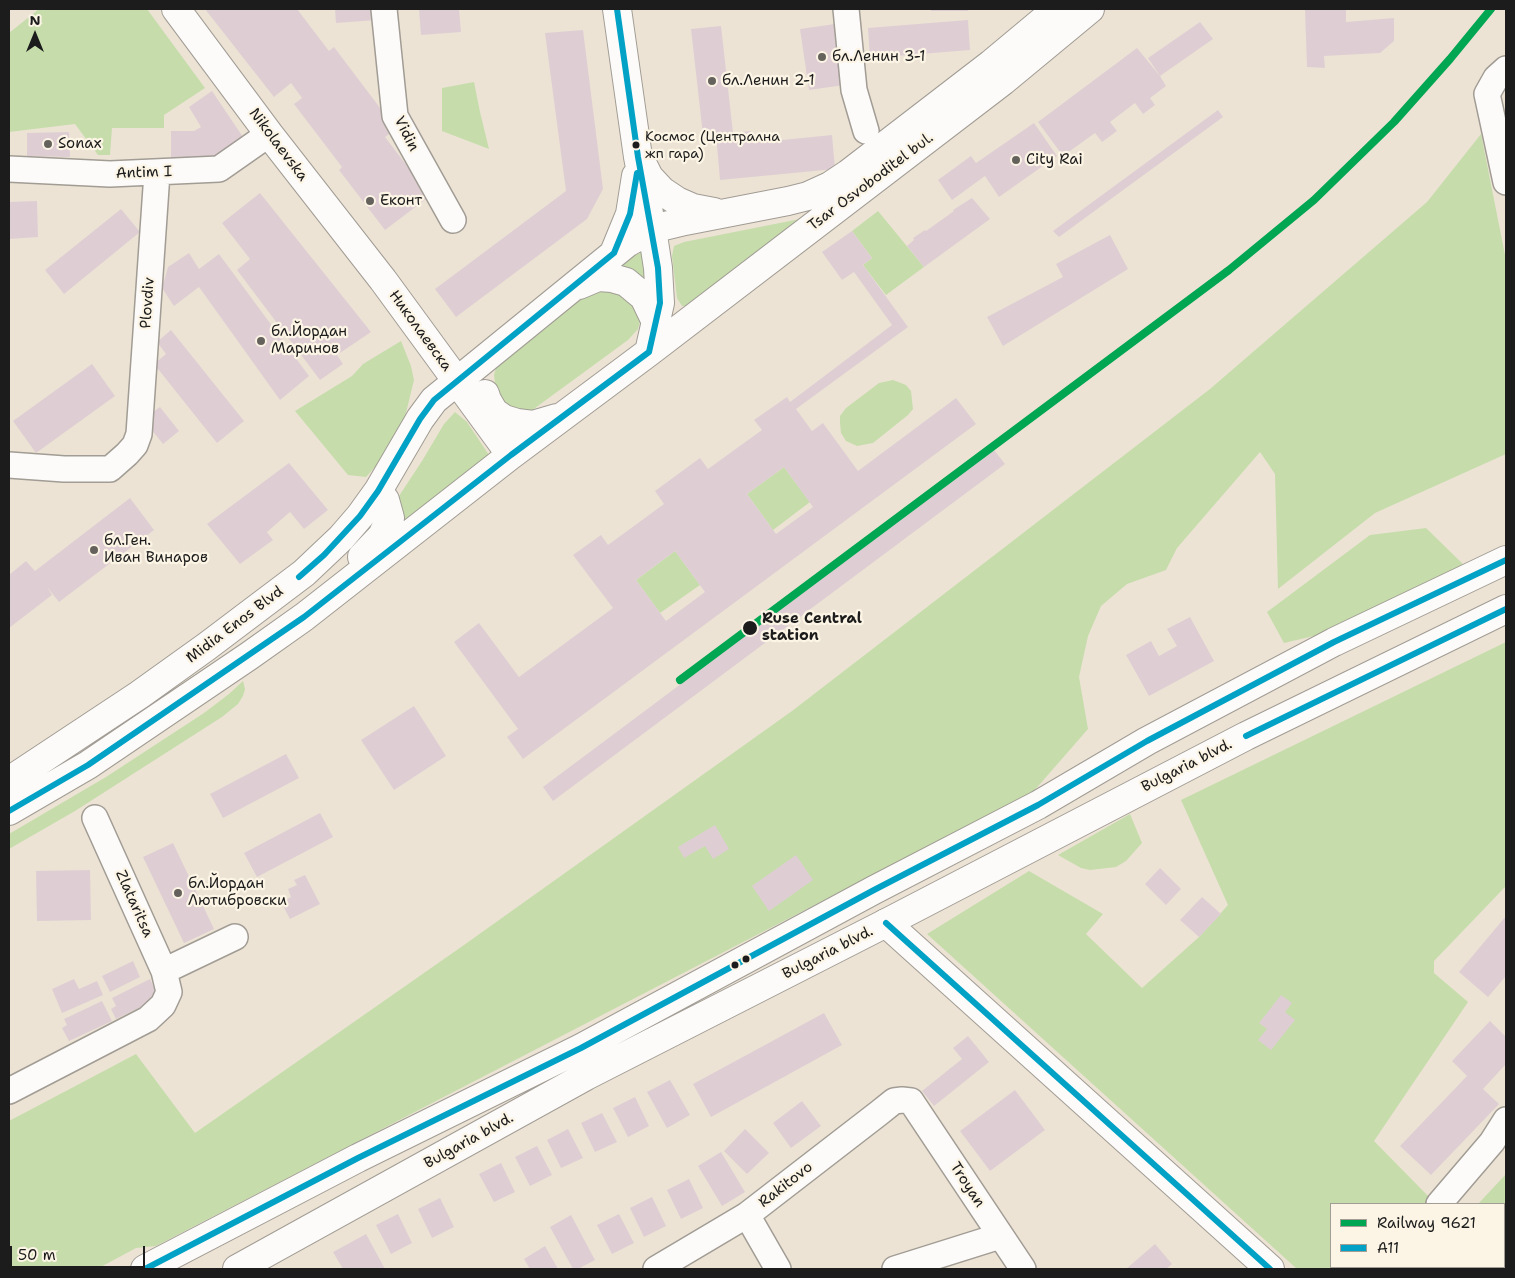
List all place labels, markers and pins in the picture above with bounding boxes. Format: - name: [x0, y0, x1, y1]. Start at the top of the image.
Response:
- place label: бл.Ленин 3-1: [832, 48, 926, 66]
- marker: бл.Ленин 3-1: [816, 51, 828, 63]
- place label: бл.Ленин 2-1: [722, 72, 815, 90]
- marker: бл.Ленин 2-1: [706, 75, 718, 87]
- place label: Космос (Централна жп гара): [645, 129, 780, 162]
- place label: Sonax: [58, 135, 102, 153]
- marker: Sonax: [42, 138, 54, 150]
- marker: Космос (Централна жп гара): [631, 140, 641, 150]
- place label: City Rai: [1026, 151, 1083, 169]
- marker: City Rai: [1010, 154, 1022, 166]
- place label: Еконт: [380, 192, 422, 210]
- marker: Еконт: [364, 195, 376, 207]
- place label: бл.Йордан Маринов: [271, 323, 347, 358]
- marker: бл.Йордан Маринов: [255, 335, 267, 347]
- place label: бл.Ген. Иван Винаров: [104, 532, 208, 567]
- marker: бл.Ген. Иван Винаров: [88, 544, 100, 556]
- place label: Ruse Central station: [762, 610, 862, 645]
- marker: Ruse Central station: [741, 619, 759, 637]
- place label: бл.Йордан Лютибровски: [188, 875, 287, 910]
- marker: бл.Йордан Лютибровски: [172, 887, 184, 899]
- unlabelled marker: [741, 954, 751, 964]
- unlabelled marker: [730, 960, 740, 970]

